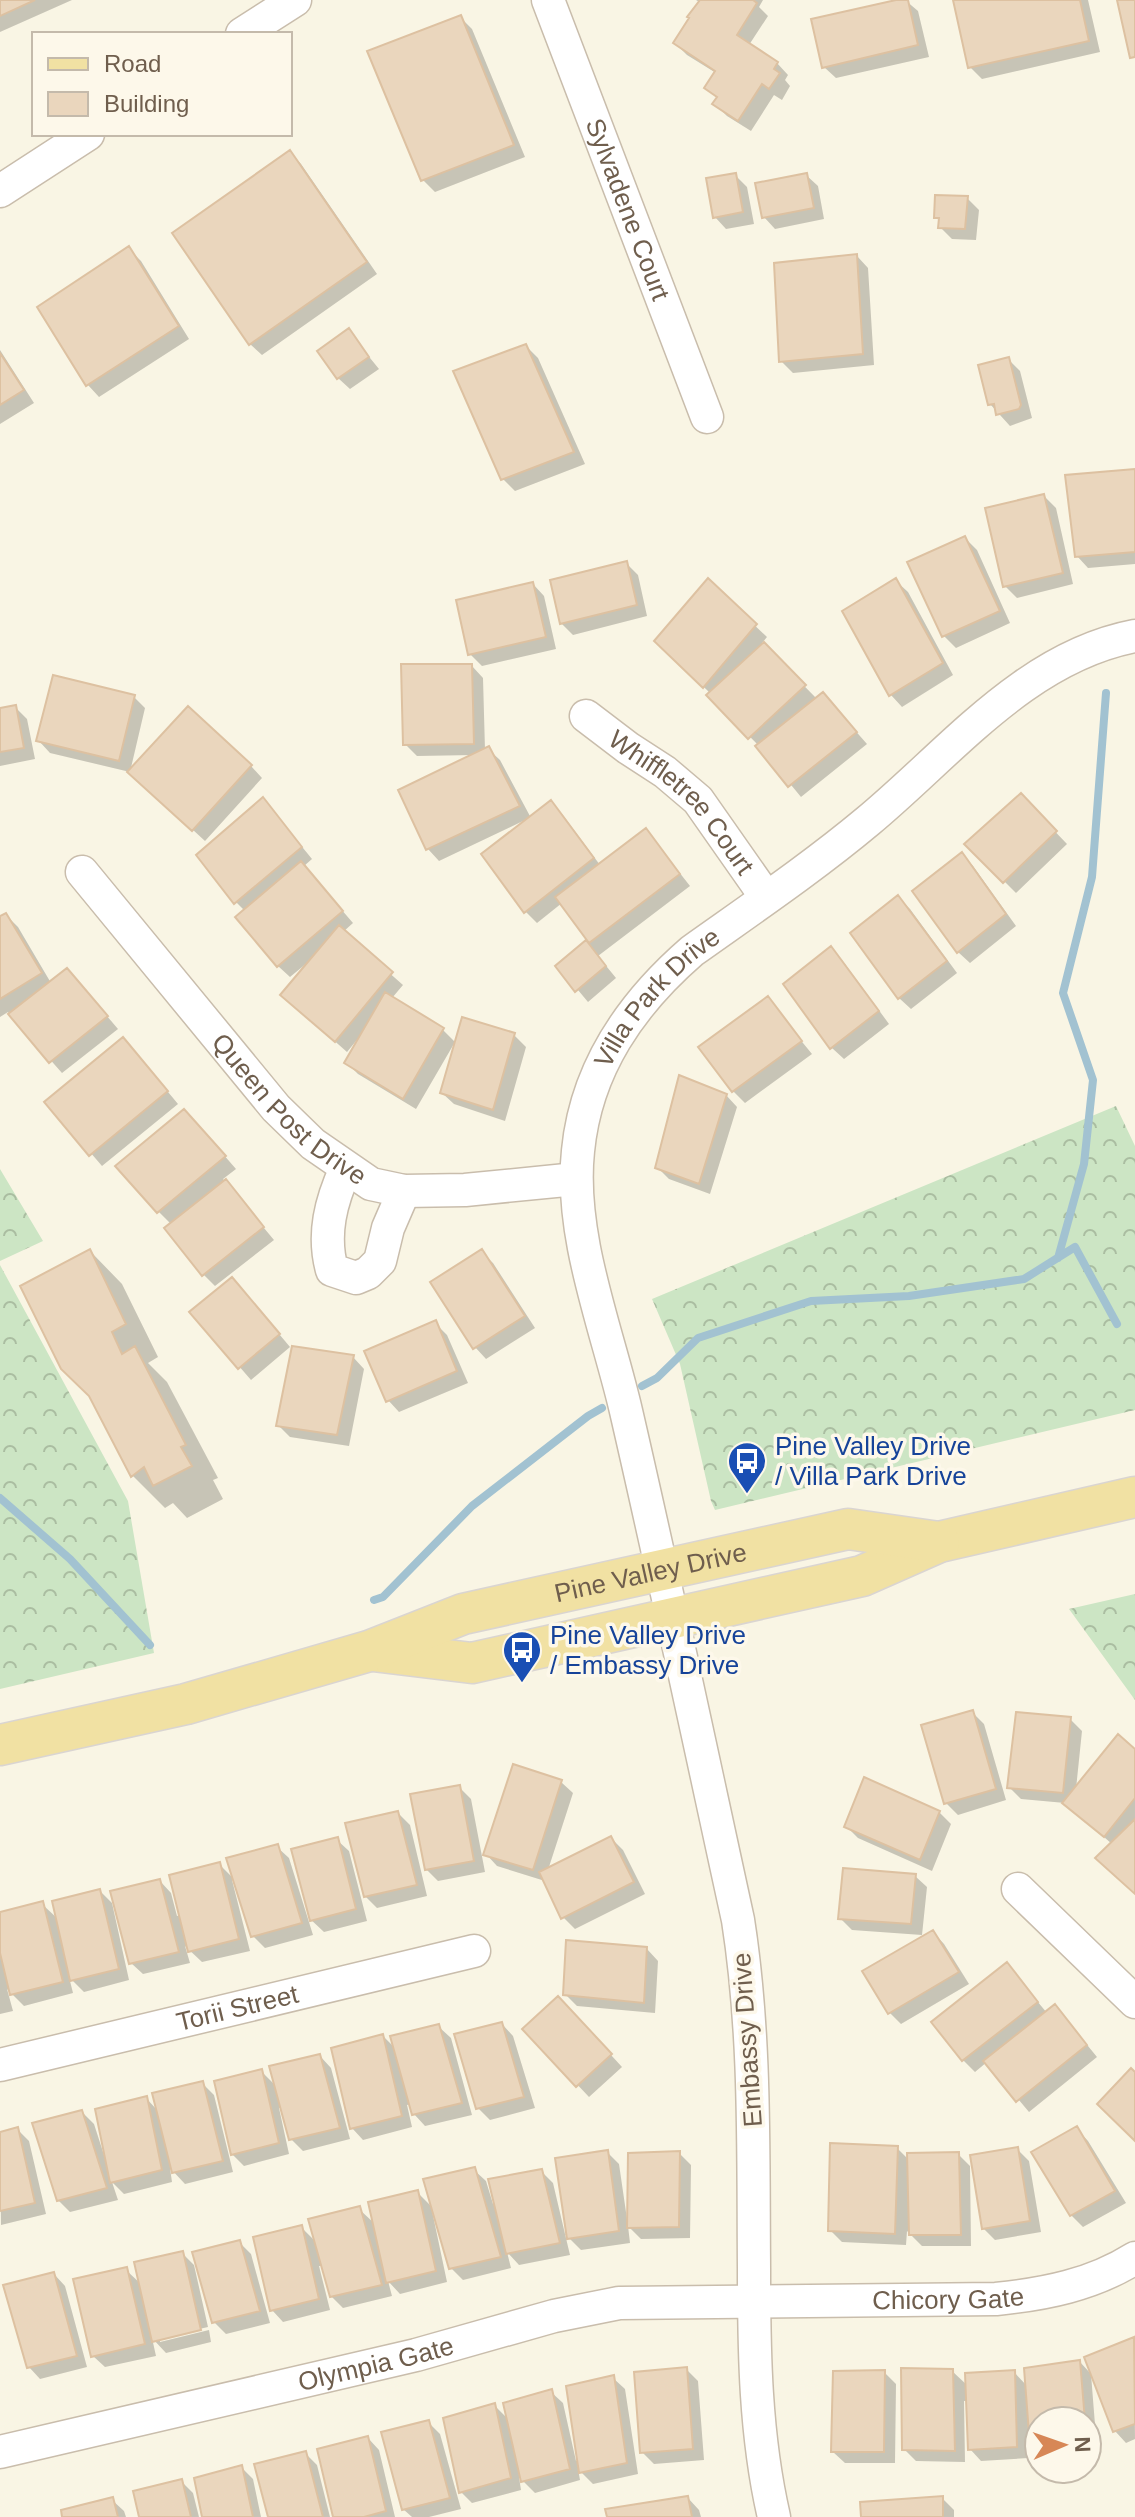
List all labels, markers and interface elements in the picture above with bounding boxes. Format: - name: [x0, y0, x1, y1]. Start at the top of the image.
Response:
- legend: [32, 32, 292, 136]
- text: Road: [104, 50, 161, 77]
- text: Building: [104, 90, 189, 117]
- street label: Sylvadene Court: [580, 114, 676, 305]
- street label: Whiffletree Court: [603, 724, 761, 881]
- street label: Villa Park Drive: [588, 921, 725, 1072]
- street label: Queen Post Drive: [206, 1027, 372, 1191]
- place label: Pine Valley Drive / Villa Park Drive: [775, 1431, 971, 1491]
- bus stop icon: Pine Valley Drive / Villa Park Drive: [726, 1440, 768, 1495]
- street label: Pine Valley Drive: [551, 1537, 749, 1608]
- place label: Pine Valley Drive / Embassy Drive: [550, 1620, 746, 1680]
- bus stop icon: Pine Valley Drive / Embassy Drive: [501, 1629, 543, 1684]
- street label: Embassy Drive: [726, 1952, 768, 2128]
- street label: Torii Street: [173, 1979, 302, 2037]
- street label: Chicory Gate: [872, 2281, 1026, 2315]
- street label: Olympia Gate: [295, 2330, 457, 2397]
- north arrow: [1023, 2405, 1103, 2485]
- text: N: [1070, 2436, 1095, 2453]

